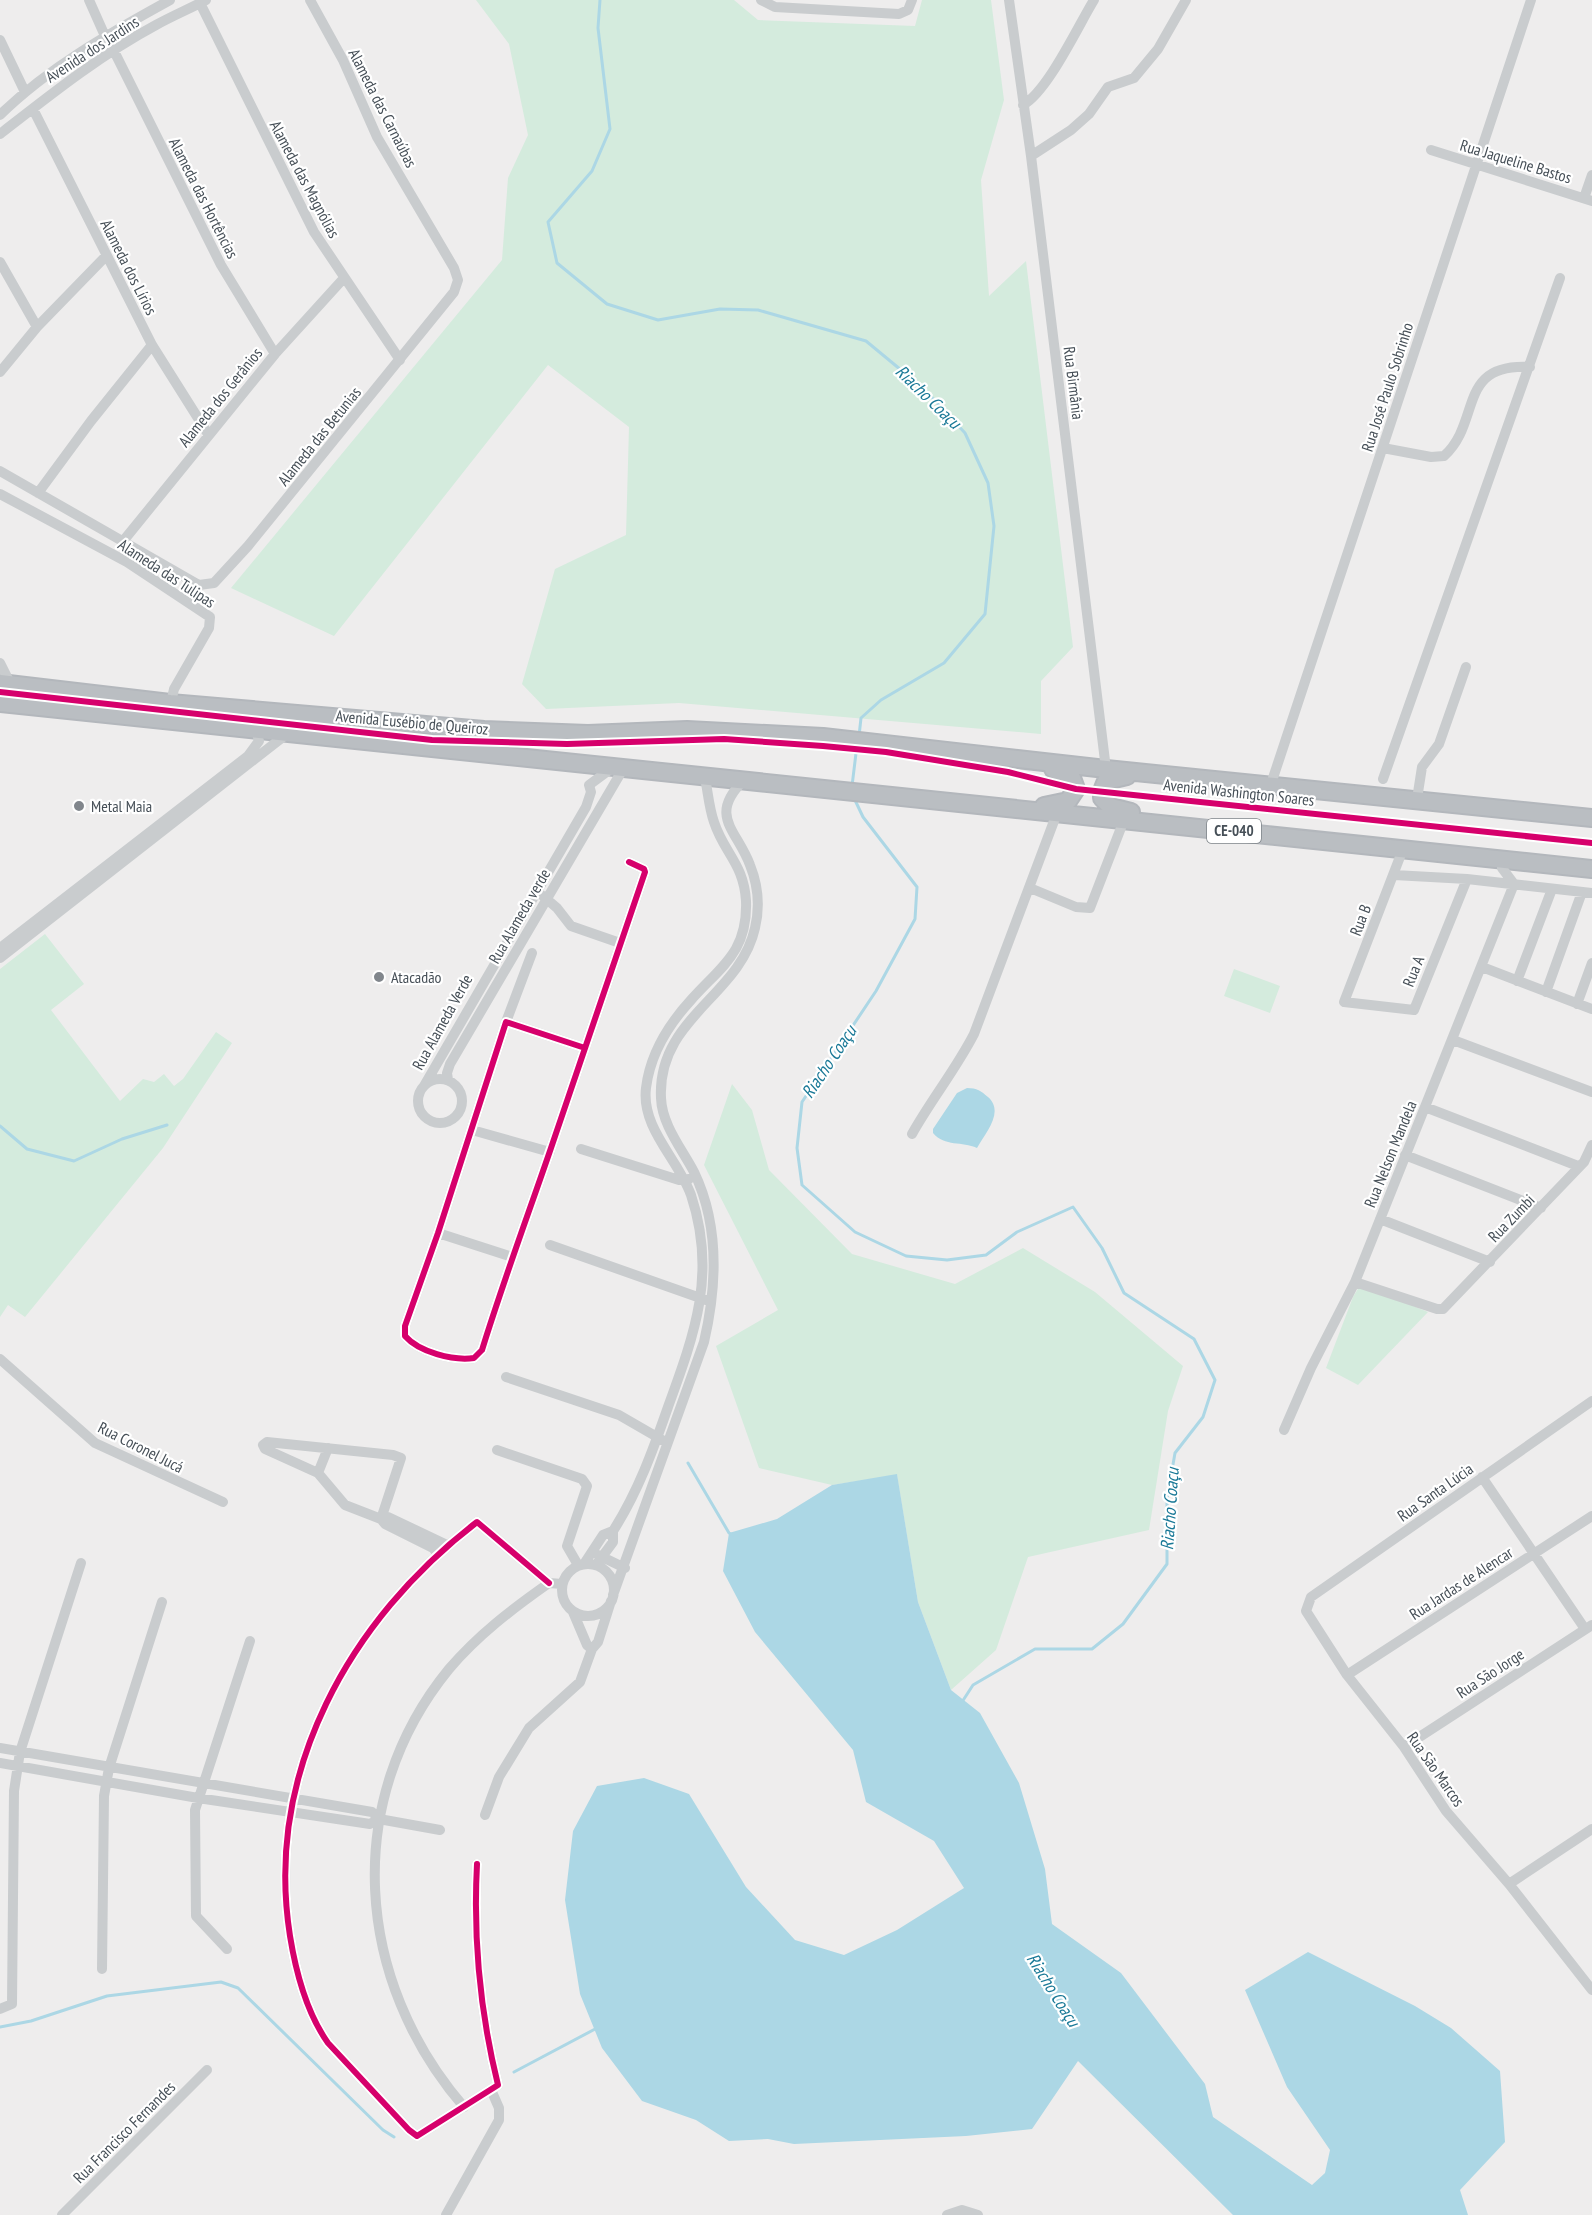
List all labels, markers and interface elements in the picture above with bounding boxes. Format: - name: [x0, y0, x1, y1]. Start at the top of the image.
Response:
- street label: Avenida dos Jardins: [42, 11, 142, 87]
- street label: Alameda das Carnaúbas: [344, 45, 422, 171]
- street label: Alameda das Magnólias: [266, 117, 344, 241]
- street label: Alameda das Hortências: [165, 134, 243, 262]
- street label: Rua Jaqueline Bastos: [1458, 135, 1574, 187]
- street label: Alameda dos Lírios: [96, 216, 162, 318]
- street label: Rua José Paulo Sobrinho: [1357, 320, 1417, 454]
- street label: Alameda dos Gerânios: [174, 343, 266, 451]
- street label: Rua Birmânia: [1060, 345, 1088, 421]
- water label: Riacho Coaçu: [891, 360, 967, 434]
- street label: Alameda das Betunias: [273, 383, 365, 489]
- street label: Alameda das Tulipas: [115, 534, 219, 612]
- street label: Avenida Eusébio de Queiroz: [335, 705, 489, 739]
- street label: Avenida Washington Soares: [1163, 774, 1315, 810]
- place label: Metal Maia: [91, 796, 152, 816]
- marker: Metal Maia: [72, 799, 86, 813]
- road number: CE-040: [1207, 819, 1261, 843]
- street label: Rua Alameda verde: [484, 865, 554, 967]
- street label: Rua B: [1345, 902, 1375, 938]
- street label: Rua A: [1398, 952, 1428, 989]
- place label: Atacadão: [391, 967, 442, 987]
- marker: Atacadão: [372, 970, 386, 984]
- street label: Rua Alameda Verde: [408, 971, 476, 1073]
- water label: Riacho Coaçu: [796, 1020, 862, 1102]
- street label: Rua Nelson Mandela: [1359, 1098, 1421, 1210]
- street label: Rua Zumbi: [1483, 1190, 1539, 1246]
- street label: Rua Coronel Jucá: [95, 1417, 187, 1477]
- street label: Rua Santa Lúcia: [1393, 1459, 1477, 1525]
- water label: Riacho Coaçu: [1155, 1466, 1184, 1551]
- street label: Rua Jardas de Alencar: [1406, 1542, 1517, 1624]
- street label: Rua São Jorge: [1452, 1644, 1528, 1702]
- street label: Rua São Marcos: [1403, 1728, 1469, 1810]
- water label: Riacho Coaçu: [1022, 1949, 1086, 2032]
- street label: Rua Francisco Fernandes: [69, 2077, 179, 2187]

